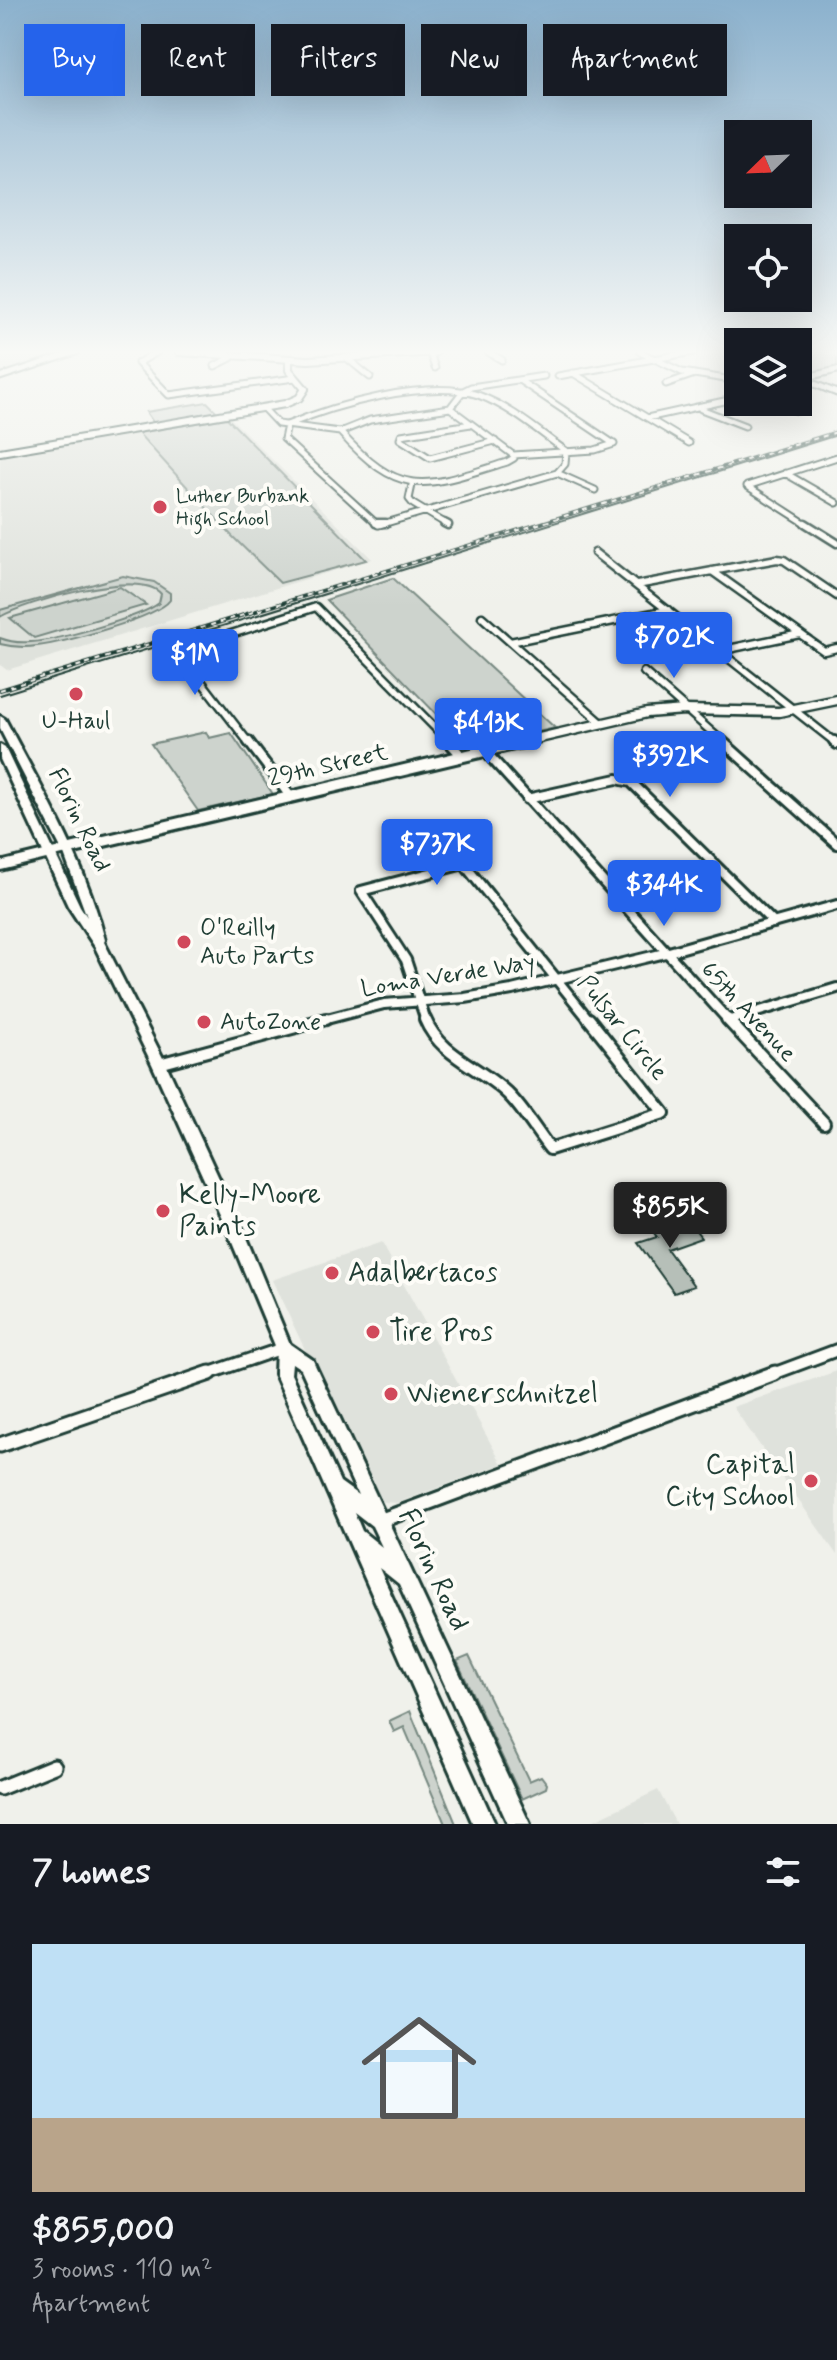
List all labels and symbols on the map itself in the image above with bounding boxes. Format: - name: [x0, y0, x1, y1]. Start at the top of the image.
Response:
- north arrow: [724, 120, 812, 208]
- place label: Luther Burbank High School: [176, 483, 309, 535]
- marker: Luther Burbank High School: [151, 498, 169, 516]
- pin: $702K: [618, 612, 730, 680]
- pin: $1M: [156, 629, 234, 697]
- marker: U-Haul: [67, 685, 85, 703]
- pin: $413K: [432, 698, 544, 766]
- place label: U-Haul: [42, 706, 110, 737]
- pin: $392K: [614, 731, 726, 799]
- street label: 29th Street: [265, 737, 391, 795]
- street label: Florin Road: [40, 763, 118, 877]
- pin: $737K: [381, 819, 493, 887]
- pin: $344K: [608, 860, 720, 928]
- place label: O'Reilly Auto Parts: [200, 913, 314, 972]
- marker: O'Reilly Auto Parts: [175, 933, 193, 951]
- street label: Loma Verde Way: [359, 947, 537, 1005]
- street label: 65th Avenue: [693, 955, 803, 1069]
- street label: Pulsar Circle: [570, 969, 674, 1087]
- place label: AutoZone: [220, 1007, 321, 1038]
- marker: AutoZone: [195, 1013, 213, 1031]
- place label: Kelly-Moore Paints: [179, 1177, 321, 1246]
- pin: $855K: [614, 1182, 726, 1250]
- marker: Kelly-Moore Paints: [154, 1202, 172, 1220]
- place label: Adalbertacos: [348, 1255, 498, 1292]
- marker: Adalbertacos: [323, 1264, 341, 1282]
- place label: Tire Pros: [389, 1314, 493, 1351]
- marker: Tire Pros: [364, 1323, 382, 1341]
- place label: Wienerschnitzel: [407, 1376, 598, 1413]
- marker: Wienerschnitzel: [382, 1385, 400, 1403]
- place label: Capital City School: [665, 1447, 795, 1516]
- marker: Capital City School: [802, 1472, 820, 1490]
- street label: Florin Road: [389, 1503, 477, 1637]

